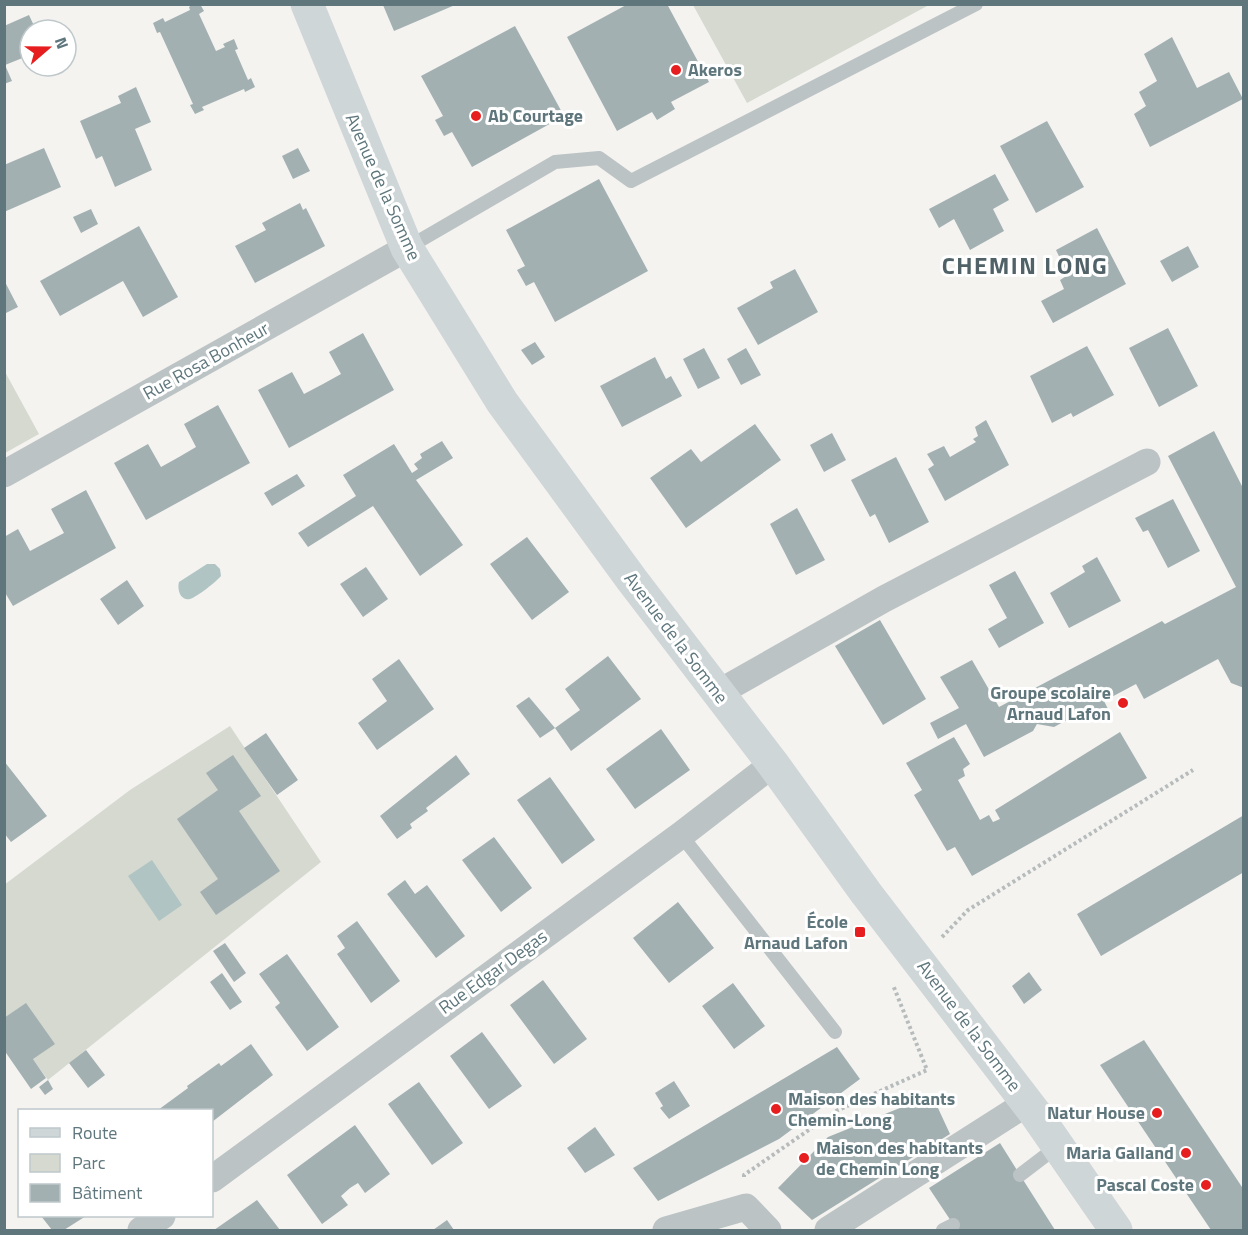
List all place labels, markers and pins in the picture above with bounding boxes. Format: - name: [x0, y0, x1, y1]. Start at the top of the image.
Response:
- place label: Akeros: [688, 56, 742, 83]
- marker: Akeros: [669, 63, 683, 77]
- place label: Ab Courtage: [488, 102, 583, 129]
- marker: Ab Courtage: [469, 109, 483, 123]
- place label: Groupe scolaire Arnaud Lafon: [990, 679, 1111, 727]
- marker: Groupe scolaire Arnaud Lafon: [1116, 696, 1130, 710]
- place label: École Arnaud Lafon: [744, 908, 848, 956]
- marker: École Arnaud Lafon: [853, 925, 867, 939]
- place label: Maison des habitants Chemin-Long: [788, 1085, 955, 1133]
- place label: Natur House: [1047, 1099, 1145, 1126]
- marker: Maison des habitants Chemin-Long: [769, 1102, 783, 1116]
- marker: Natur House: [1150, 1106, 1164, 1120]
- place label: Maison des habitants de Chemin Long: [816, 1134, 983, 1182]
- place label: Maria Galland: [1066, 1139, 1174, 1166]
- marker: Maria Galland: [1179, 1146, 1193, 1160]
- marker: Maison des habitants de Chemin Long: [797, 1151, 811, 1165]
- place label: Pascal Coste: [1096, 1171, 1194, 1198]
- marker: Pascal Coste: [1199, 1178, 1213, 1192]

